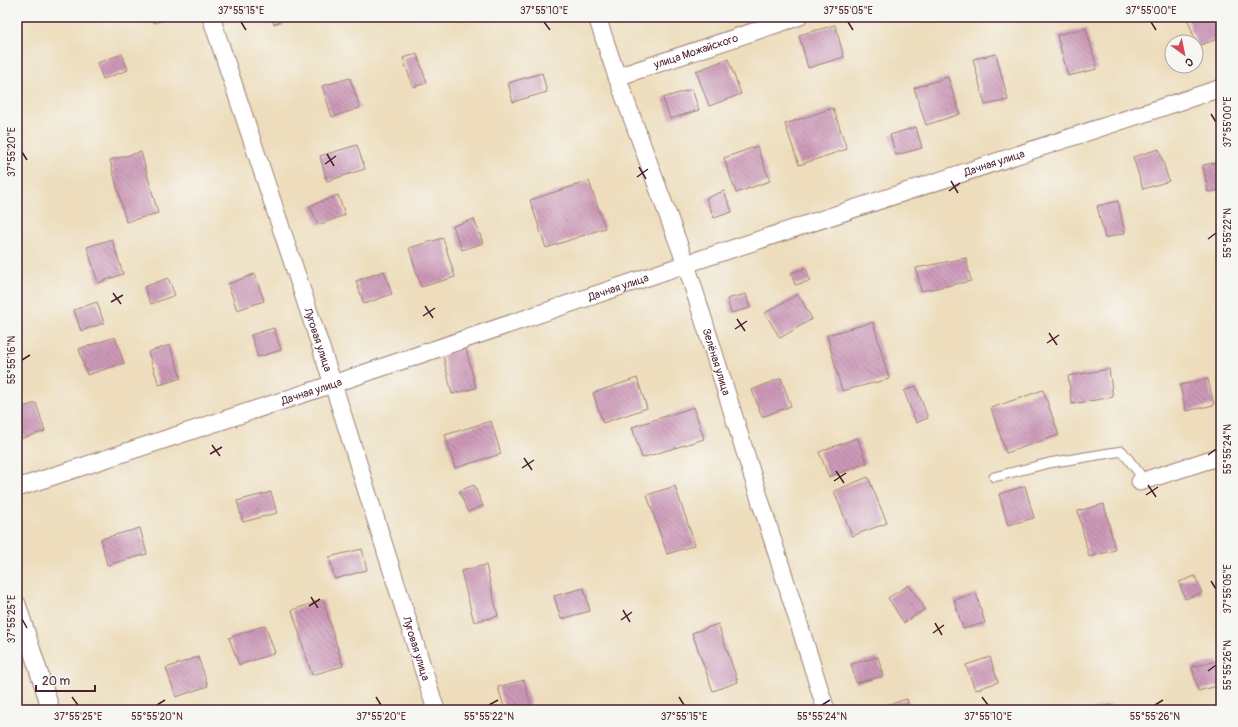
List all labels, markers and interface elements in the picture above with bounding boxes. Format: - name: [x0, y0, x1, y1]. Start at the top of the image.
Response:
- text: 37°55'15"E: [218, 5, 264, 17]
- text: 37°55'10"E: [520, 5, 568, 17]
- text: 37°55'05"E: [823, 5, 873, 17]
- text: 37°55'00"E: [1126, 5, 1177, 17]
- street label: улица Можайского: [651, 31, 740, 71]
- north arrow: [1164, 34, 1204, 74]
- text: С: [1183, 55, 1196, 69]
- text: 37°55'00"E: [1222, 97, 1234, 148]
- text: 37°55'20"E: [6, 127, 18, 177]
- street label: Дачная улица: [961, 147, 1026, 179]
- text: 55°55'22"N: [1222, 208, 1234, 258]
- street label: Дачная улица: [585, 271, 650, 304]
- street label: Луговая улица: [301, 305, 335, 373]
- street label: Зелёная улица: [700, 327, 733, 397]
- text: 55°55'16"N: [6, 335, 18, 384]
- street label: Дачная улица: [279, 375, 343, 407]
- text: 55°55'24"N: [1222, 424, 1234, 474]
- text: 37°55'05"E: [1222, 564, 1234, 614]
- text: 37°55'25"E: [6, 595, 18, 643]
- street label: Луговая улица: [400, 614, 433, 682]
- text: 55°55'26"N: [1222, 640, 1234, 690]
- scale bar: [36, 667, 95, 693]
- text: 20 m: [42, 674, 71, 689]
- text: 37°55'25"E: [54, 711, 102, 723]
- text: 55°55'20"N: [131, 711, 183, 723]
- text: 37°55'20"E: [356, 711, 406, 723]
- text: 55°55'22"N: [464, 711, 514, 723]
- text: 37°55'15"E: [661, 711, 707, 723]
- text: 55°55'24"N: [797, 711, 847, 723]
- text: 37°55'10"E: [964, 711, 1012, 723]
- text: 55°55'26"N: [1130, 711, 1180, 723]

